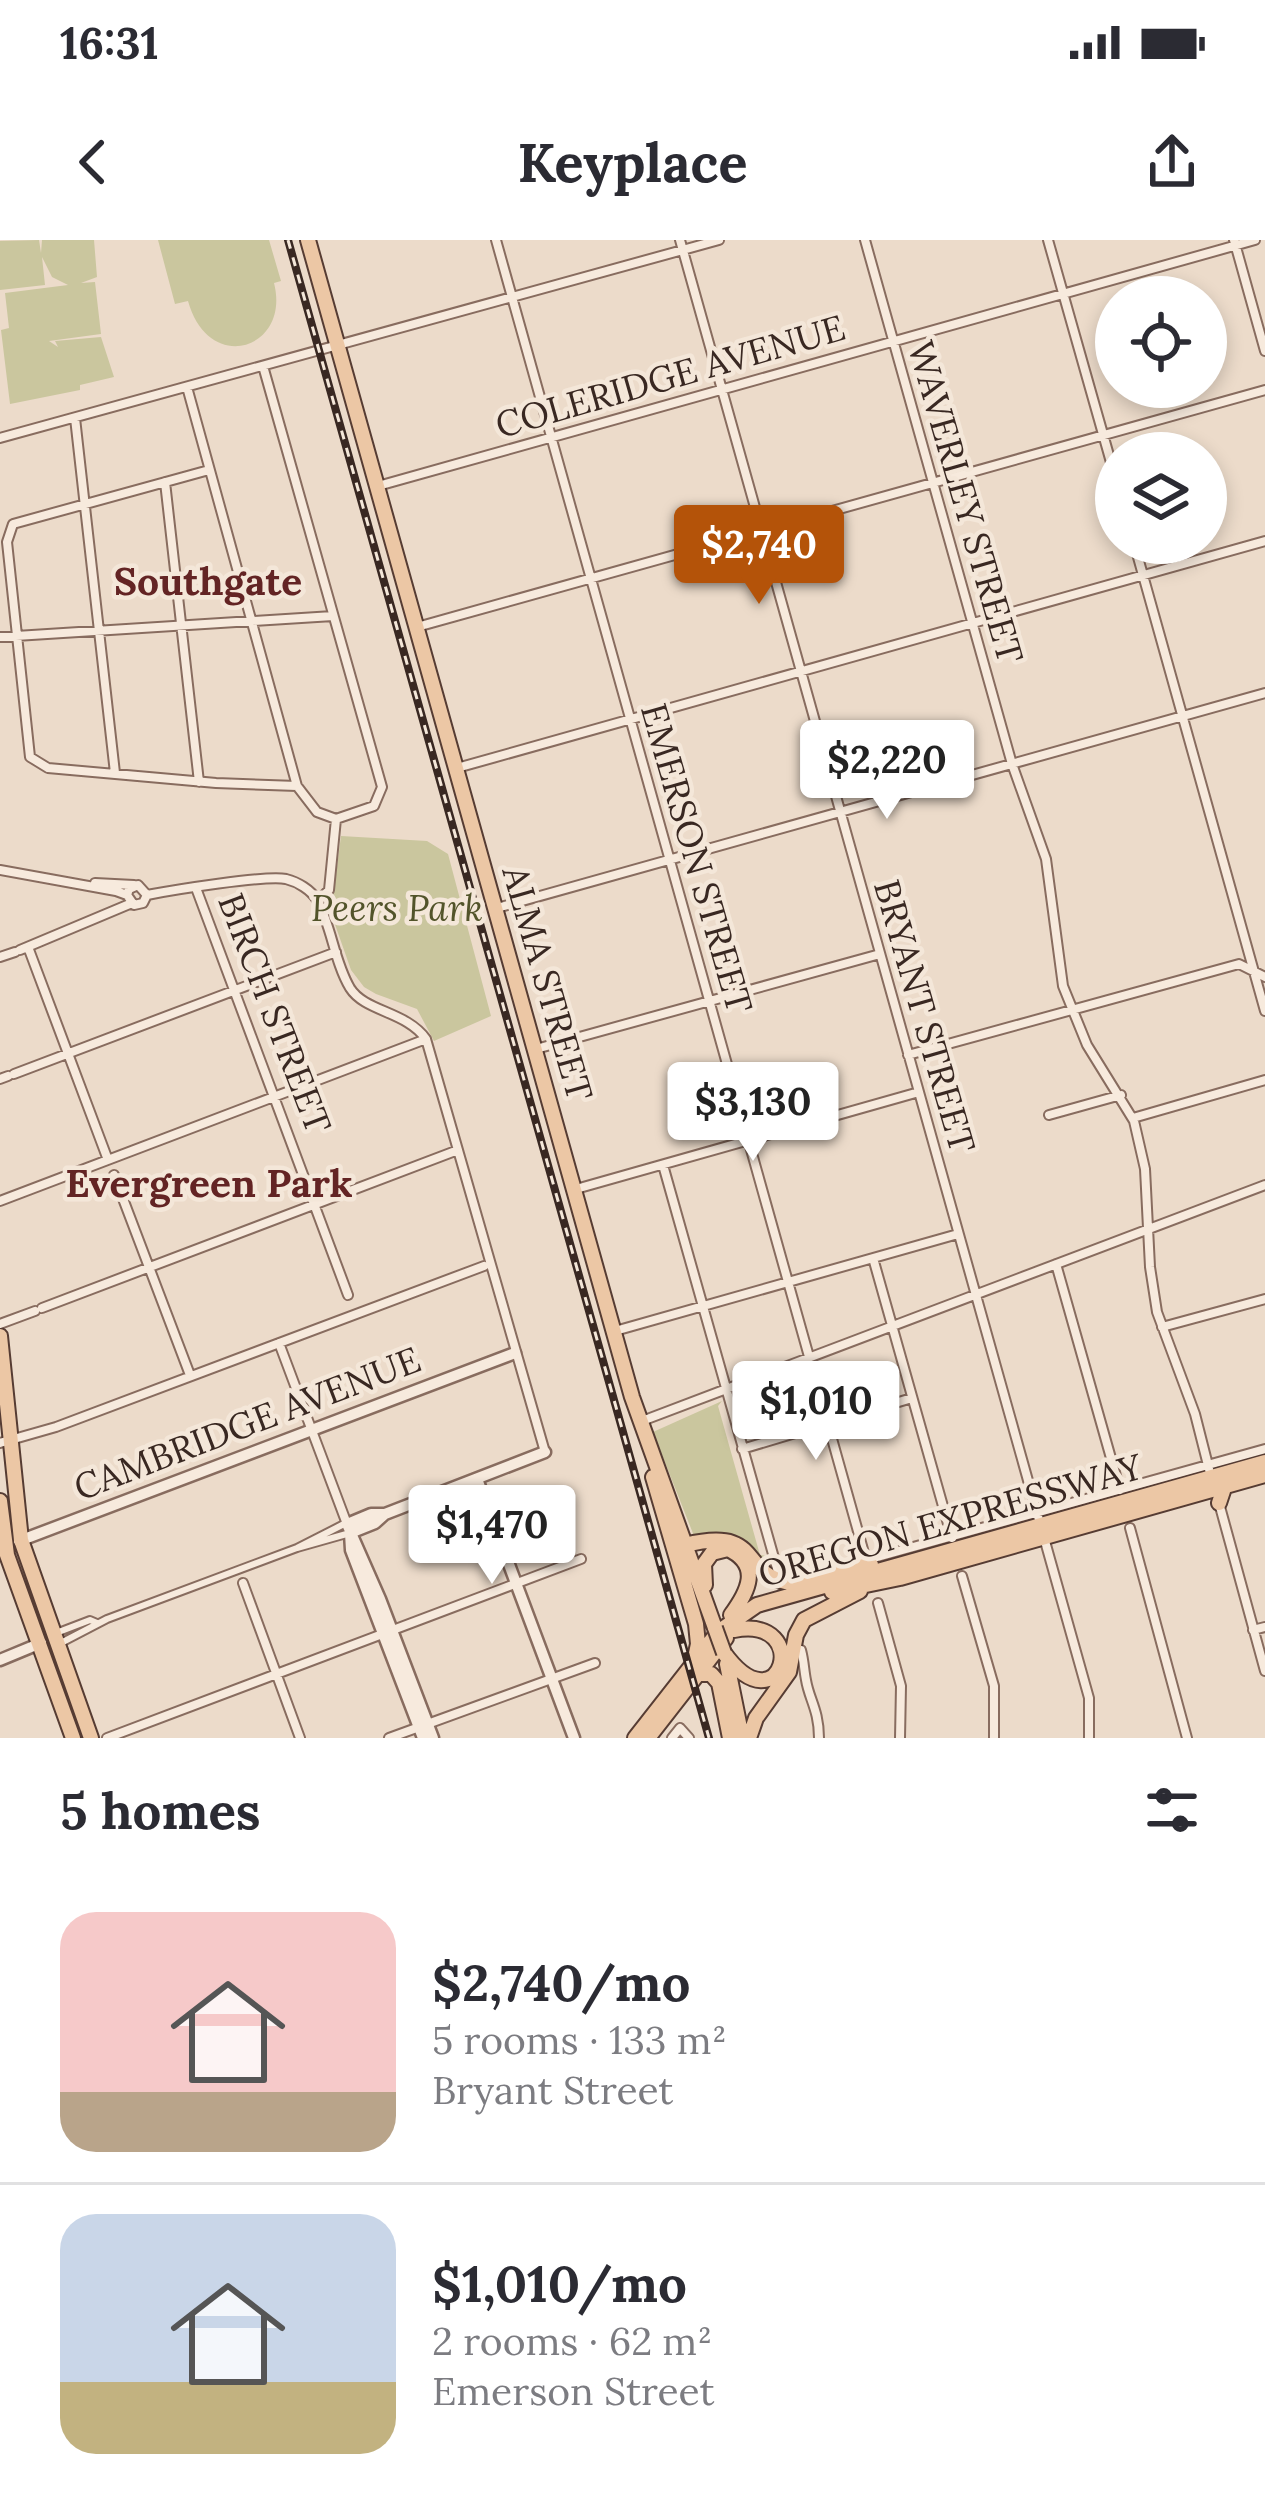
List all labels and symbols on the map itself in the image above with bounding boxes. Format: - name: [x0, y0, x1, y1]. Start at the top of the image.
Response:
- street label: COLERIDGE AVENUE: [490, 304, 850, 448]
- street label: WAVERLEY STREET: [898, 335, 1034, 669]
- pin: $2,740: [661, 505, 857, 607]
- district label: Southgate: [114, 556, 302, 606]
- street label: EMERSON STREET: [631, 698, 763, 1018]
- pin: $2,220: [789, 720, 985, 822]
- street label: ALMA STREET: [492, 859, 603, 1106]
- street label: BRYANT STREET: [864, 874, 986, 1158]
- park label: Peers Park: [311, 885, 483, 931]
- street label: BIRCH STREET: [208, 886, 342, 1140]
- pin: $3,130: [655, 1062, 851, 1164]
- district label: Evergreen Park: [65, 1158, 353, 1208]
- street label: CAMBRIDGE AVENUE: [67, 1336, 427, 1510]
- pin: $1,010: [718, 1361, 914, 1463]
- street label: OREGON EXPRESSWAY: [753, 1443, 1148, 1597]
- pin: $1,470: [394, 1485, 590, 1587]

